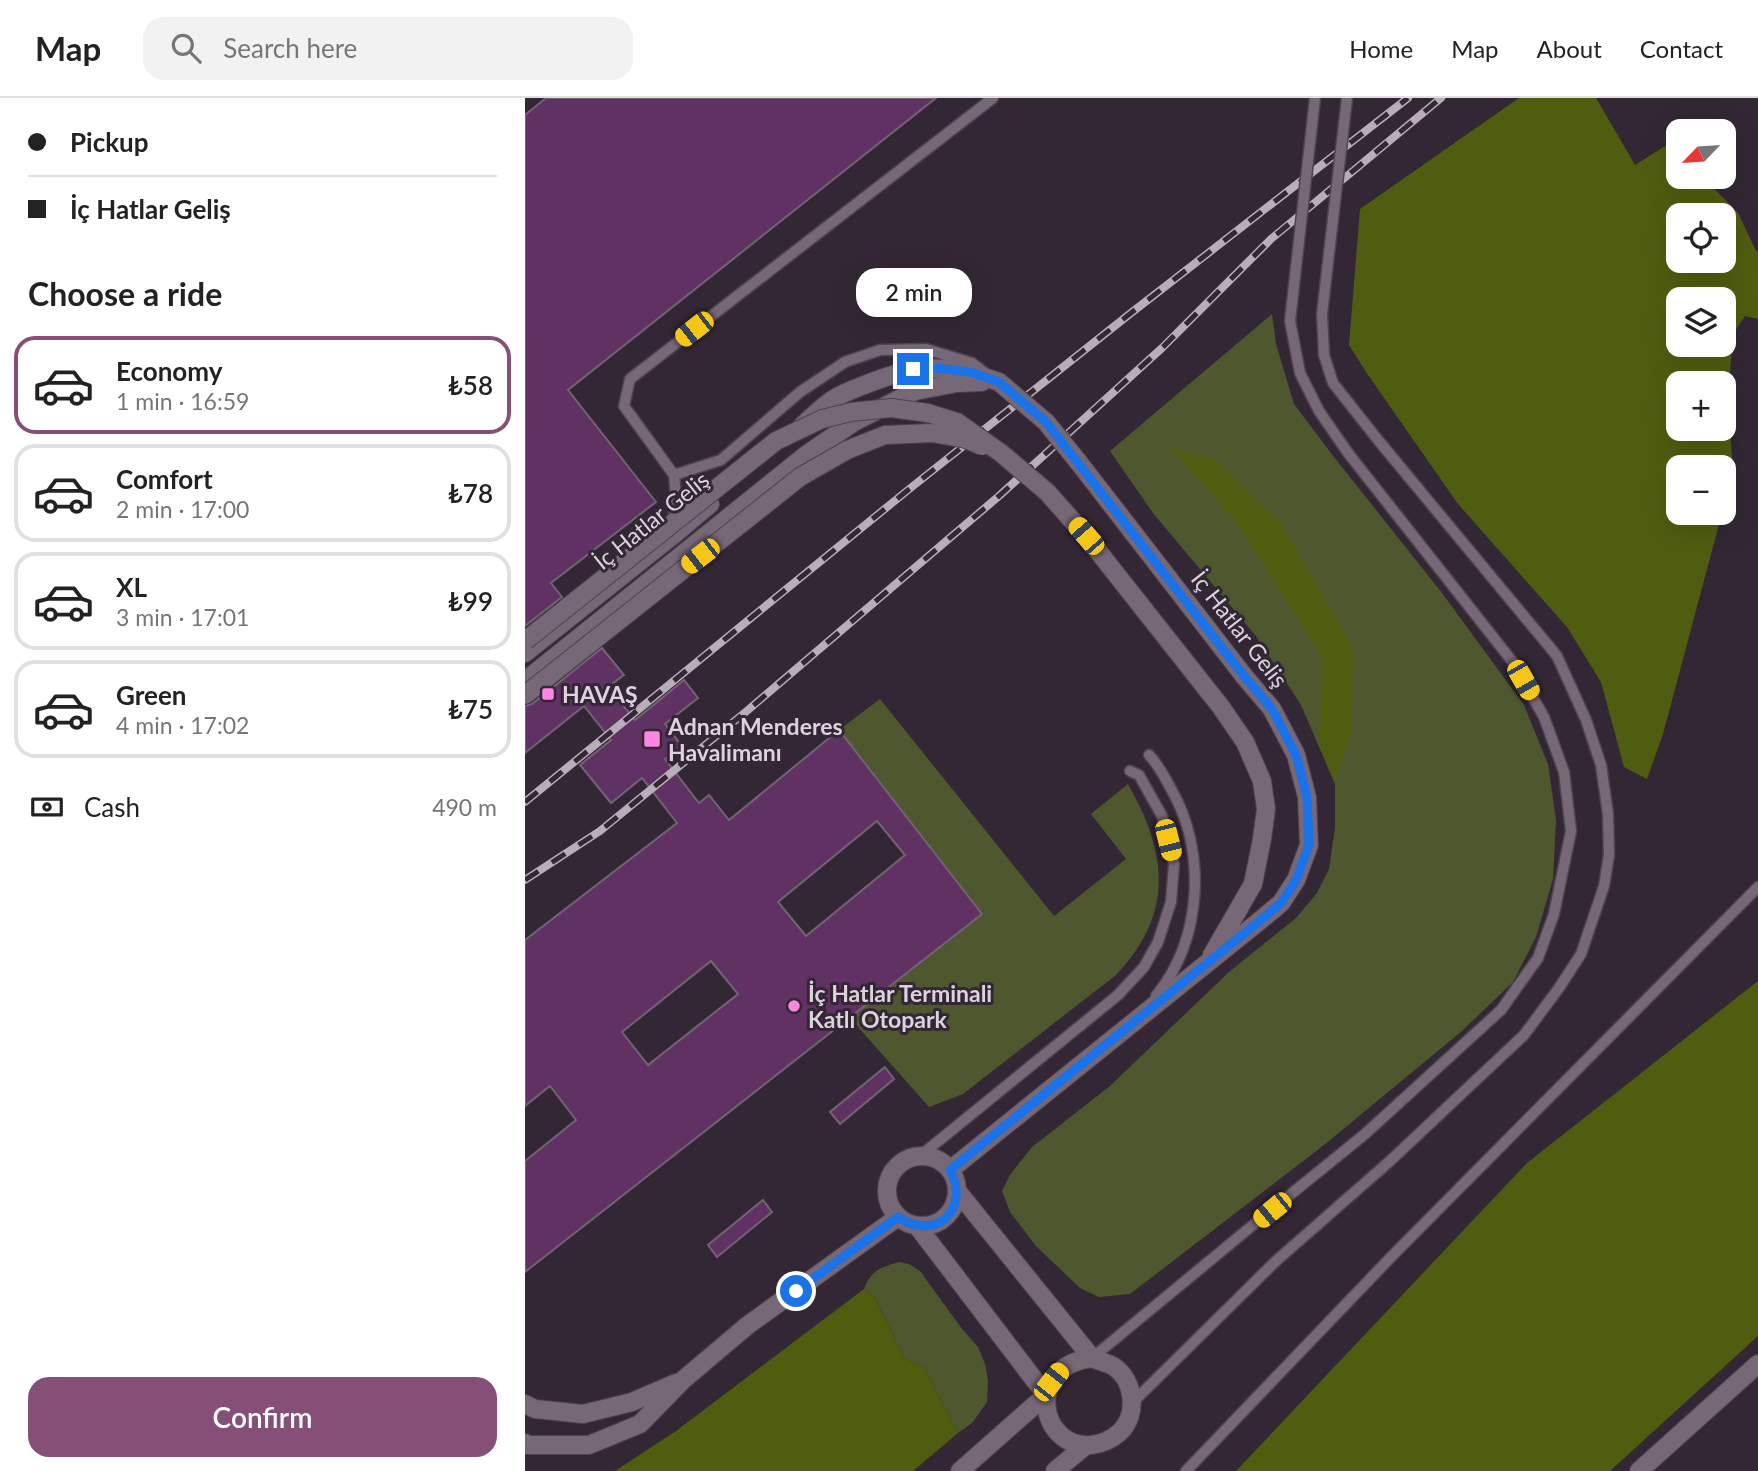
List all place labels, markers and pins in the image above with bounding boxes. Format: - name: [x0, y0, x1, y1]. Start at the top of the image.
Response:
- place label: HAVAŞ: [562, 680, 638, 708]
- marker: HAVAŞ: [540, 686, 556, 702]
- place label: Adnan Menderes Havalimanı: [667, 712, 843, 766]
- marker: Adnan Menderes Havalimanı: [642, 729, 662, 749]
- place label: İç Hatlar Terminali Katlı Otopark: [808, 979, 992, 1033]
- marker: İç Hatlar Terminali Katlı Otopark: [786, 998, 802, 1014]

